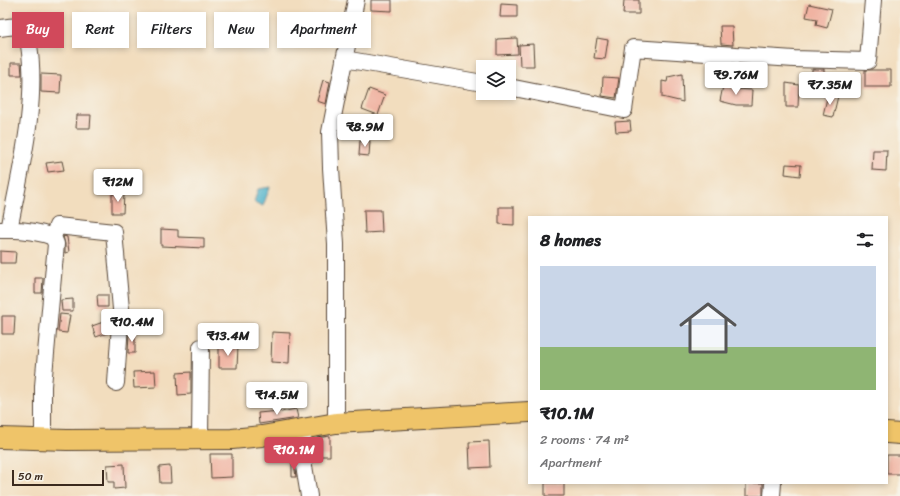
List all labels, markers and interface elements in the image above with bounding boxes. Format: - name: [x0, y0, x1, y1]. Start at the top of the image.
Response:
- chip: Buy: [12, 12, 64, 48]
- chip: Rent: [72, 12, 129, 48]
- chip: Filters: [137, 12, 206, 48]
- chip: New: [214, 12, 269, 48]
- chip: Apartment: [277, 12, 371, 48]
- map controls: [476, 60, 516, 100]
- button: layers: [476, 60, 516, 100]
- pin: ₹9.76M: [703, 62, 769, 96]
- text: ₹9.76M: [714, 63, 758, 86]
- pin: ₹7.35M: [797, 72, 863, 106]
- text: ₹7.35M: [808, 73, 852, 96]
- pin: ₹8.9M: [337, 114, 393, 148]
- text: ₹8.9M: [346, 115, 384, 138]
- pin: ₹12M: [94, 169, 142, 203]
- text: ₹12M: [103, 170, 133, 193]
- text: 8 homes: [540, 225, 601, 255]
- icon: filters: [854, 229, 876, 251]
- icon: home: [672, 292, 744, 364]
- pin: ₹10.4M: [99, 309, 165, 343]
- text: ₹10.4M: [110, 310, 154, 333]
- pin: ₹13.4M: [195, 323, 261, 357]
- text: ₹13.4M: [207, 324, 249, 347]
- pin: ₹14.5M: [244, 382, 310, 416]
- text: ₹14.5M: [255, 383, 299, 406]
- text: ₹10.1M: [540, 398, 594, 428]
- text: 2 rooms · 74 m²: [540, 428, 629, 451]
- pin: ₹10.1M: [261, 437, 327, 471]
- text: ₹10.1M: [273, 438, 315, 461]
- text: Apartment: [540, 451, 601, 474]
- text: 50 m: [18, 467, 43, 486]
- scale bar: [12, 468, 104, 487]

